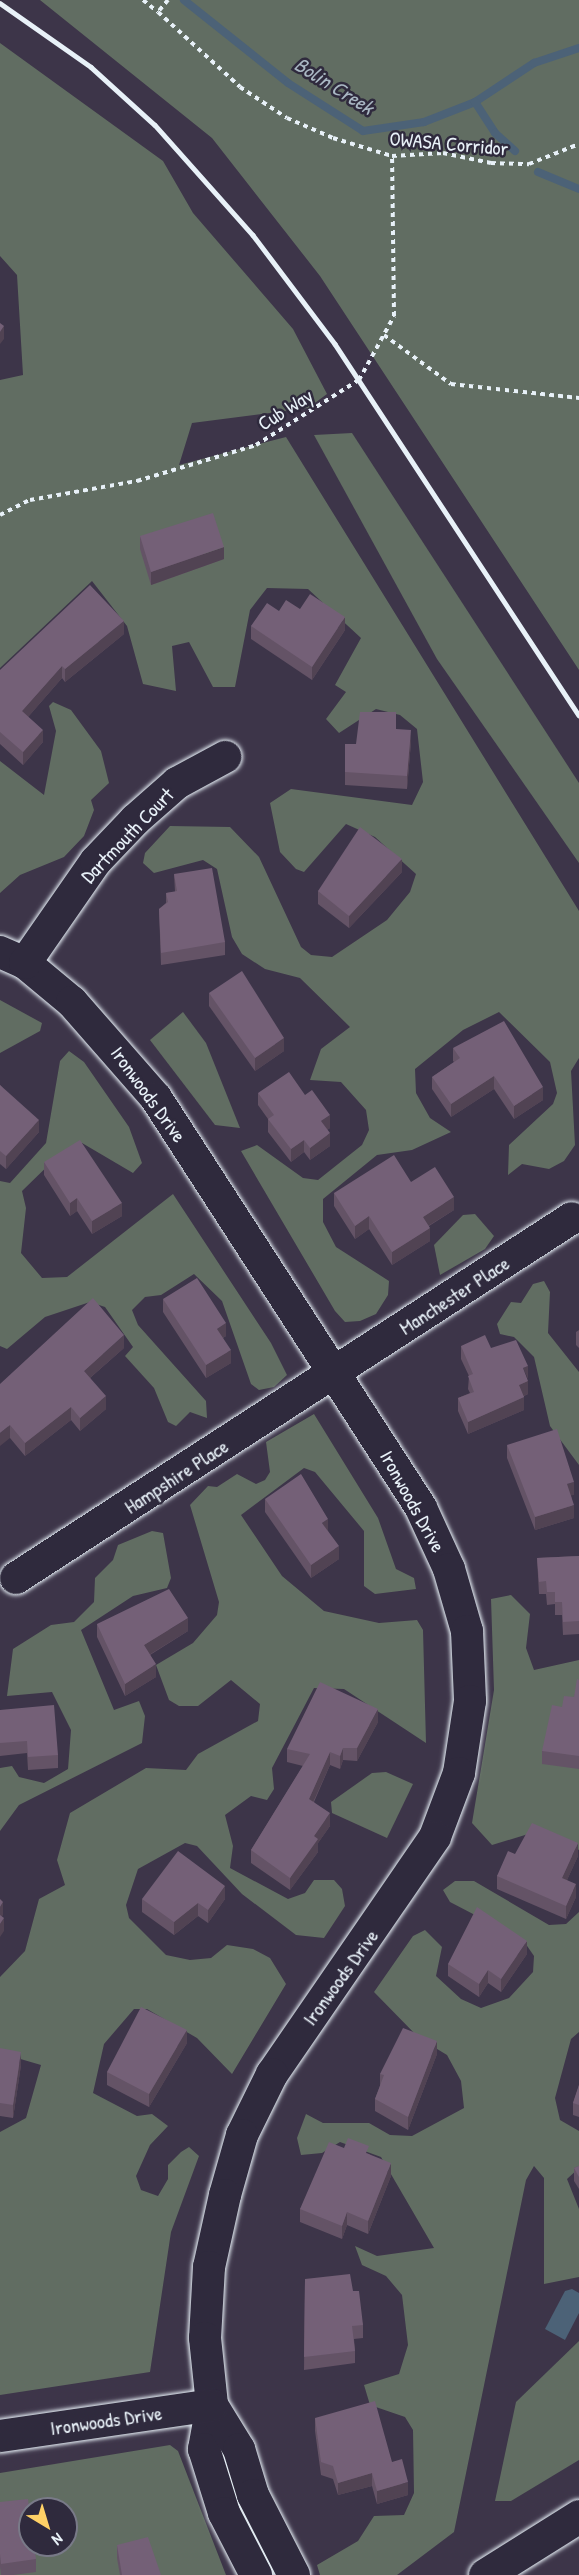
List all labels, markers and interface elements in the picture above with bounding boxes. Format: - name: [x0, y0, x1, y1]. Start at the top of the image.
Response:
- water label: Bolin Creek: [290, 52, 378, 120]
- street label: OWASA Corridor: [389, 126, 509, 160]
- street label: Cub Way: [253, 383, 317, 435]
- street label: Dartmouth Court: [76, 782, 178, 888]
- street label: Ironwoods Drive: [106, 1041, 192, 1147]
- street label: Manchester Place: [395, 1251, 513, 1339]
- street label: Hampshire Place: [120, 1434, 232, 1518]
- street label: Ironwoods Drive: [375, 1446, 451, 1556]
- street label: Ironwoods Drive: [297, 1924, 383, 2030]
- street label: Ironwoods Drive: [49, 2400, 163, 2440]
- north arrow: [18, 2497, 78, 2557]
- text: N: [48, 2528, 68, 2551]

